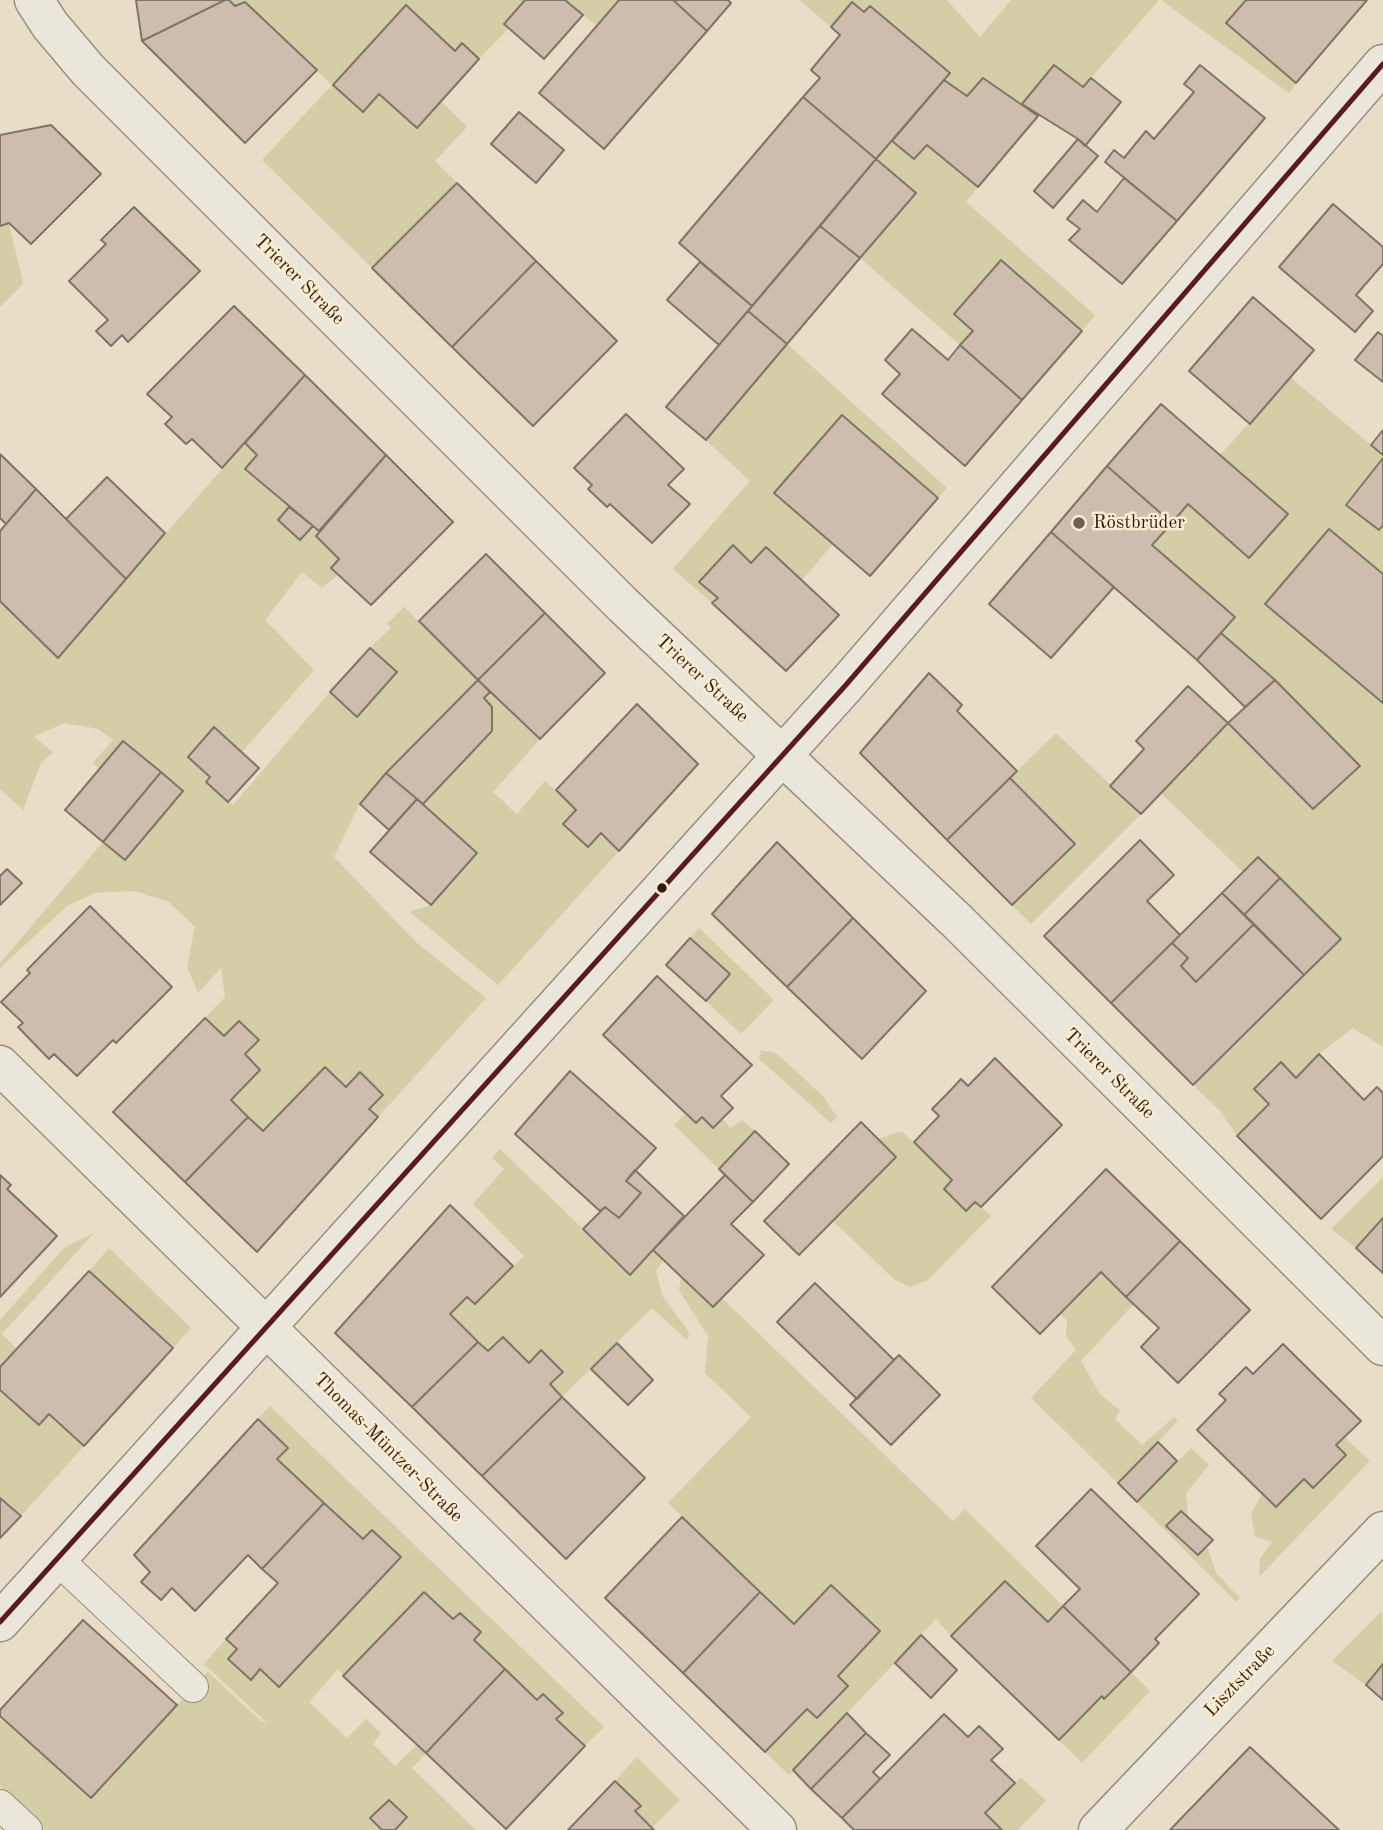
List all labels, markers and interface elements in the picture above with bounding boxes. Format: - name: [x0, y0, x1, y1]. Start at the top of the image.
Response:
- street label: Trierer Straße: [249, 230, 349, 330]
- place label: Röstbrüder: [1093, 512, 1185, 534]
- marker: Röstbrüder: [1071, 515, 1087, 531]
- street label: Trierer Straße: [651, 630, 753, 728]
- unlabelled marker: [655, 881, 669, 895]
- street label: Trierer Straße: [1059, 1024, 1159, 1124]
- street label: Thomas-Müntzer-Straße: [308, 1368, 468, 1528]
- street label: Lisztstraße: [1200, 1640, 1280, 1722]

